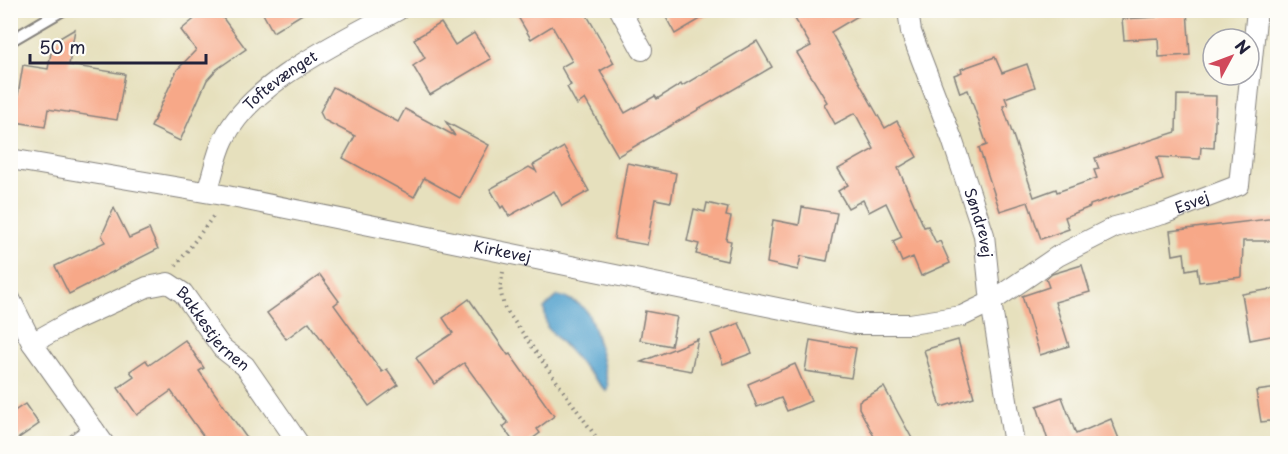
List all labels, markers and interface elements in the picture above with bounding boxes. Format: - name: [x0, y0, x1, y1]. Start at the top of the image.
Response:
- scale bar: [30, 27, 206, 65]
- north arrow: [1201, 27, 1261, 87]
- text: 50 m: [39, 33, 86, 60]
- text: N: [1230, 34, 1256, 59]
- street label: Toftevænget: [237, 44, 321, 115]
- street label: Esvej: [1171, 184, 1212, 218]
- street label: Søndrevej: [959, 185, 999, 258]
- street label: Kirkevej: [472, 234, 533, 268]
- street label: Bakkestjernen: [172, 279, 255, 376]

